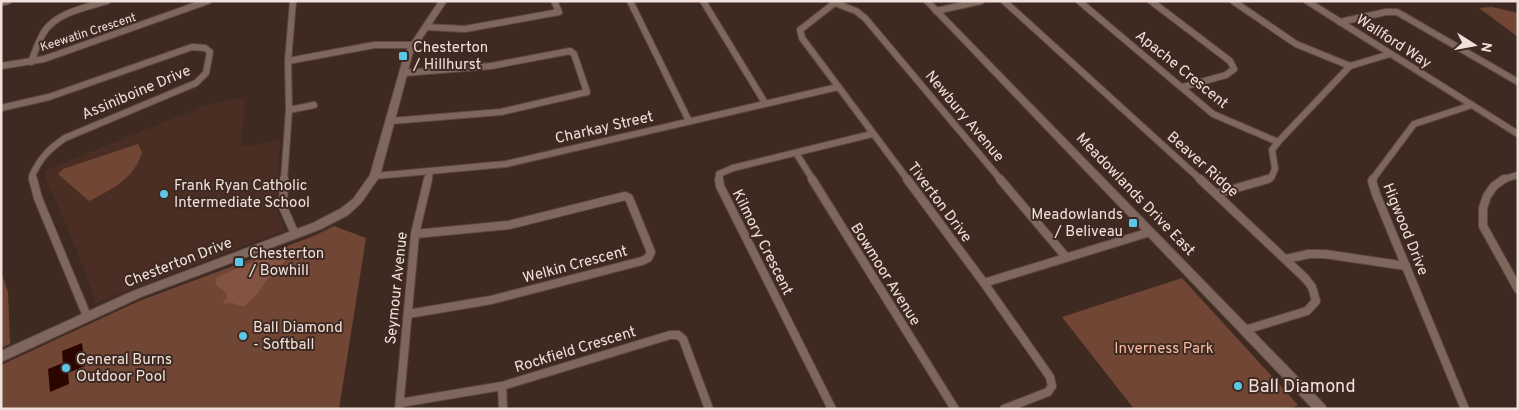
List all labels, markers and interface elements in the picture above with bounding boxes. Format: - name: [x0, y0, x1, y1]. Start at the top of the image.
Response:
- street label: Keewatin Crescent: [38, 10, 138, 56]
- street label: Wallford Way: [1352, 11, 1434, 74]
- north arrow: [1449, 20, 1499, 70]
- street label: Apache Crescent: [1131, 27, 1232, 114]
- place label: Chesterton / Hillhurst: [412, 39, 488, 75]
- text: N: [1476, 41, 1495, 54]
- marker: Chesterton / Hillhurst: [397, 50, 409, 62]
- street label: Assiniboine Drive: [79, 62, 194, 125]
- street label: Newbury Avenue: [920, 67, 1008, 166]
- street label: Charkay Street: [553, 108, 655, 149]
- street label: Beaver Ridge: [1162, 128, 1242, 202]
- street label: Meadowlands Drive East: [1071, 130, 1199, 261]
- street label: Tiverton Drive: [902, 159, 975, 247]
- place label: Frank Ryan Catholic Intermediate School: [174, 177, 310, 213]
- street label: Higwood Drive: [1377, 181, 1432, 279]
- street label: Kilmory Crescent: [727, 187, 796, 299]
- marker: Frank Ryan Catholic Intermediate School: [158, 188, 170, 200]
- place label: Meadowlands / Beliveau: [1031, 206, 1123, 242]
- marker: Meadowlands / Beliveau: [1127, 217, 1139, 229]
- street label: Bowmoor Avenue: [845, 220, 924, 330]
- street label: Seymour Avenue: [382, 231, 413, 346]
- street label: Chesterton Drive: [122, 234, 235, 293]
- street label: Welkin Crescent: [521, 242, 630, 289]
- place label: Chesterton / Bowhill: [248, 245, 324, 281]
- marker: Chesterton / Bowhill: [233, 256, 245, 268]
- place label: Ball Diamond - Softball: [253, 319, 343, 355]
- street label: Rockfield Crescent: [512, 323, 638, 378]
- marker: Ball Diamond - Softball: [237, 330, 249, 342]
- park label: Inverness Park: [1114, 340, 1214, 359]
- place label: General Burns Outdoor Pool: [76, 351, 172, 387]
- marker: General Burns Outdoor Pool: [60, 362, 72, 374]
- place label: Ball Diamond: [1248, 376, 1356, 399]
- marker: Ball Diamond: [1232, 380, 1244, 392]

